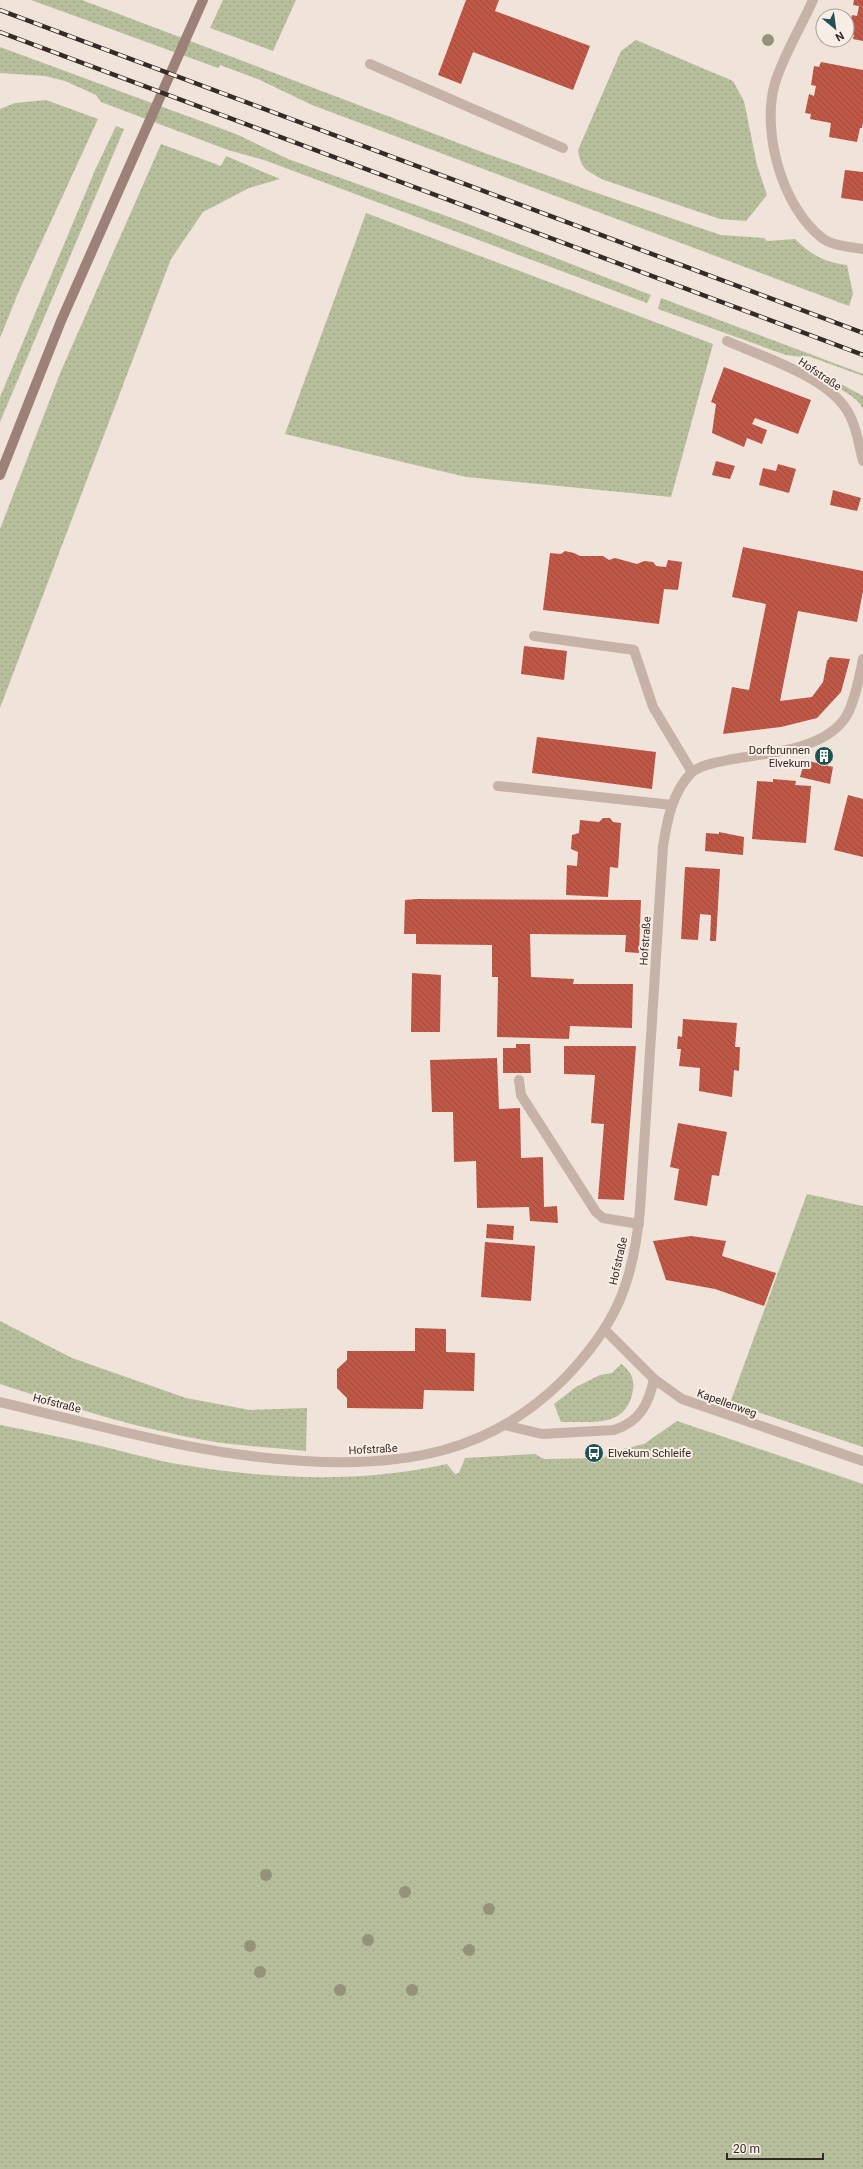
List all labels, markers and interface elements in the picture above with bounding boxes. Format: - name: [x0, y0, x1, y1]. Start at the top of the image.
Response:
- north arrow: [815, 8, 855, 48]
- text: N: [833, 29, 846, 44]
- street label: Hofstraße: [796, 355, 844, 394]
- place label: Dorfbrunnen Elvekum: [749, 744, 810, 770]
- building icon: Dorfbrunnen Elvekum: [813, 745, 835, 767]
- street label: Hofstraße: [637, 916, 654, 966]
- street label: Hofstraße: [607, 1236, 630, 1286]
- street label: Kapellenweg: [695, 1387, 758, 1420]
- street label: Hofstraße: [31, 1391, 82, 1416]
- street label: Hofstraße: [348, 1442, 398, 1457]
- bus stop icon: Elvekum Schleife: [583, 1442, 605, 1464]
- place label: Elvekum Schleife: [608, 1447, 691, 1460]
- scale bar: [727, 2135, 823, 2161]
- text: 20 m: [733, 2142, 760, 2156]

